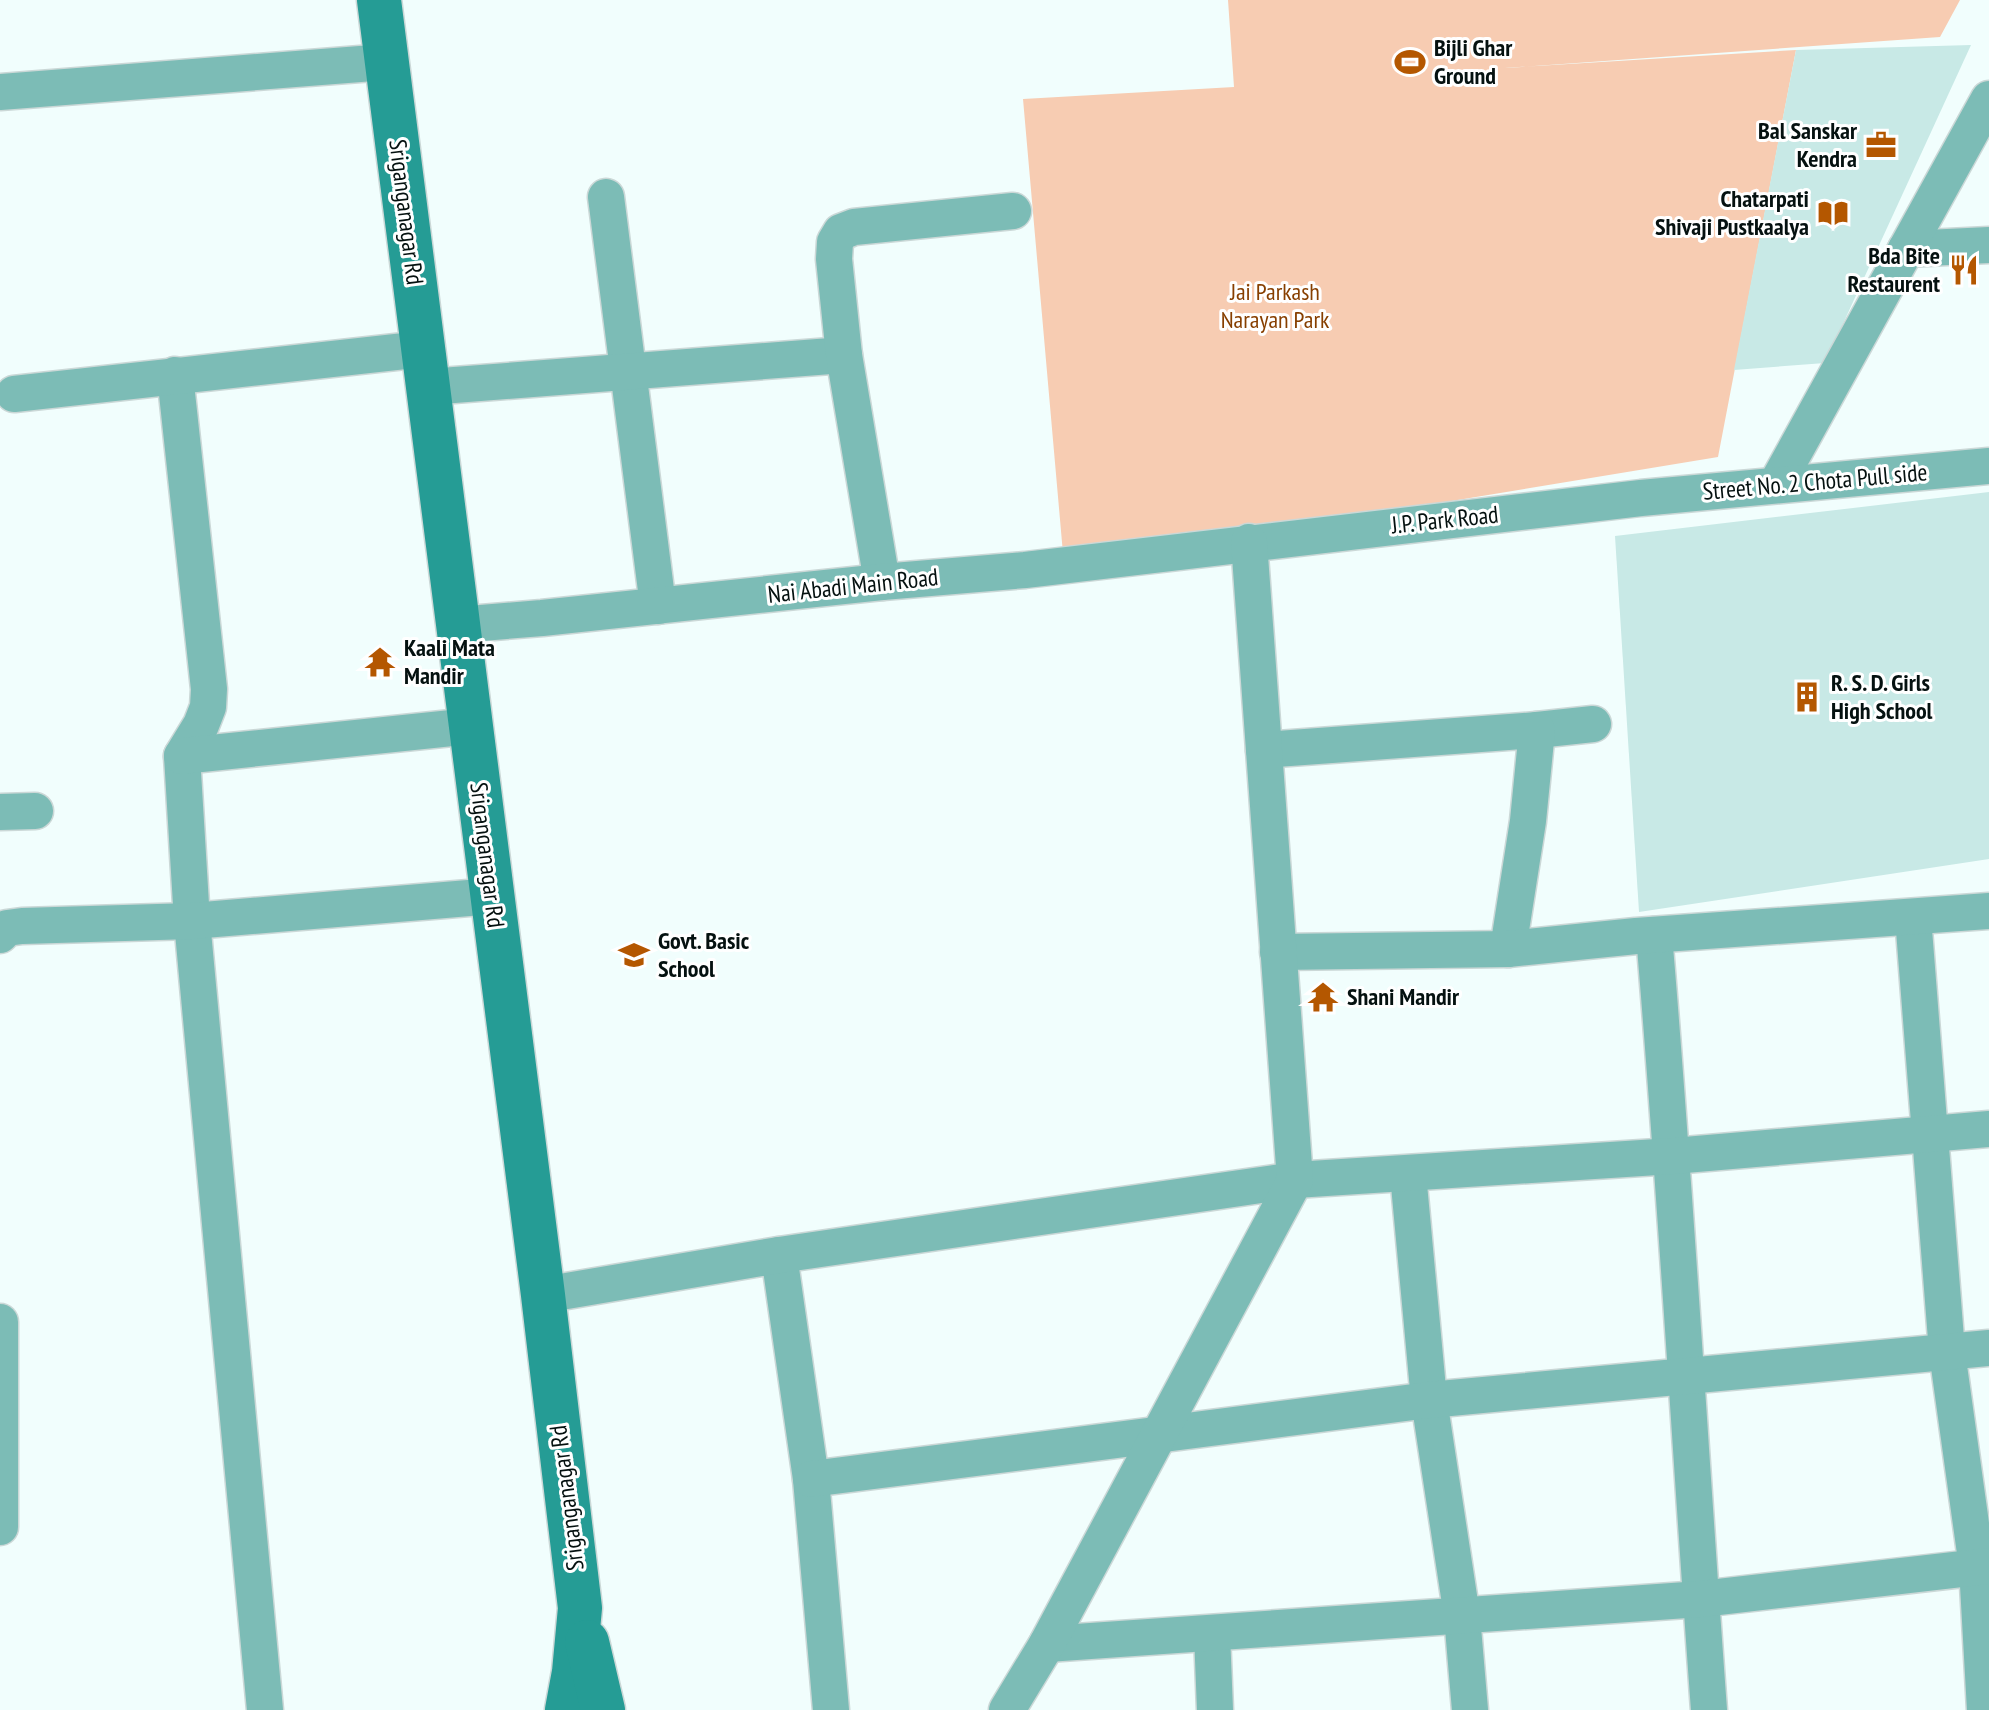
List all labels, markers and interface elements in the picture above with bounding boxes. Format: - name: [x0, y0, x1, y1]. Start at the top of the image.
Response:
- place label: Bijli Ghar Ground: [1434, 32, 1513, 91]
- sports icon: Bijli Ghar Ground: [1393, 45, 1427, 79]
- place label: Bal Sanskar Kendra: [1758, 115, 1858, 174]
- office icon: Bal Sanskar Kendra: [1864, 128, 1898, 162]
- street label: Sriganganagar Rd: [382, 137, 431, 286]
- place label: Chatarpati Shivaji Pustkaalya: [1655, 183, 1809, 242]
- library icon: Chatarpati Shivaji Pustkaalya: [1816, 196, 1850, 230]
- place label: Bda Bite Restaurent: [1848, 240, 1940, 299]
- restaurant icon: Bda Bite Restaurent: [1947, 253, 1981, 287]
- park label: Jai Parkash Narayan Park: [1221, 276, 1330, 335]
- street label: Street No. 2 Chota Pull side: [1701, 456, 1929, 507]
- street label: J.P. Park Road: [1389, 498, 1500, 541]
- street label: Nai Abadi Main Road: [766, 561, 940, 610]
- place label: Kaali Mata Mandir: [404, 632, 495, 691]
- temple icon: Kaali Mata Mandir: [363, 645, 397, 679]
- place label: R. S. D. Girls High School: [1831, 667, 1933, 726]
- building icon: R. S. D. Girls High School: [1790, 680, 1824, 714]
- street label: Sriganganagar Rd: [463, 780, 512, 929]
- place label: Govt. Basic School: [658, 925, 750, 984]
- school or university icon: Govt. Basic School: [617, 938, 651, 972]
- temple icon: Shani Mandir: [1306, 980, 1340, 1014]
- place label: Shani Mandir: [1347, 981, 1460, 1012]
- street label: Sriganganagar Rd: [542, 1424, 591, 1573]

